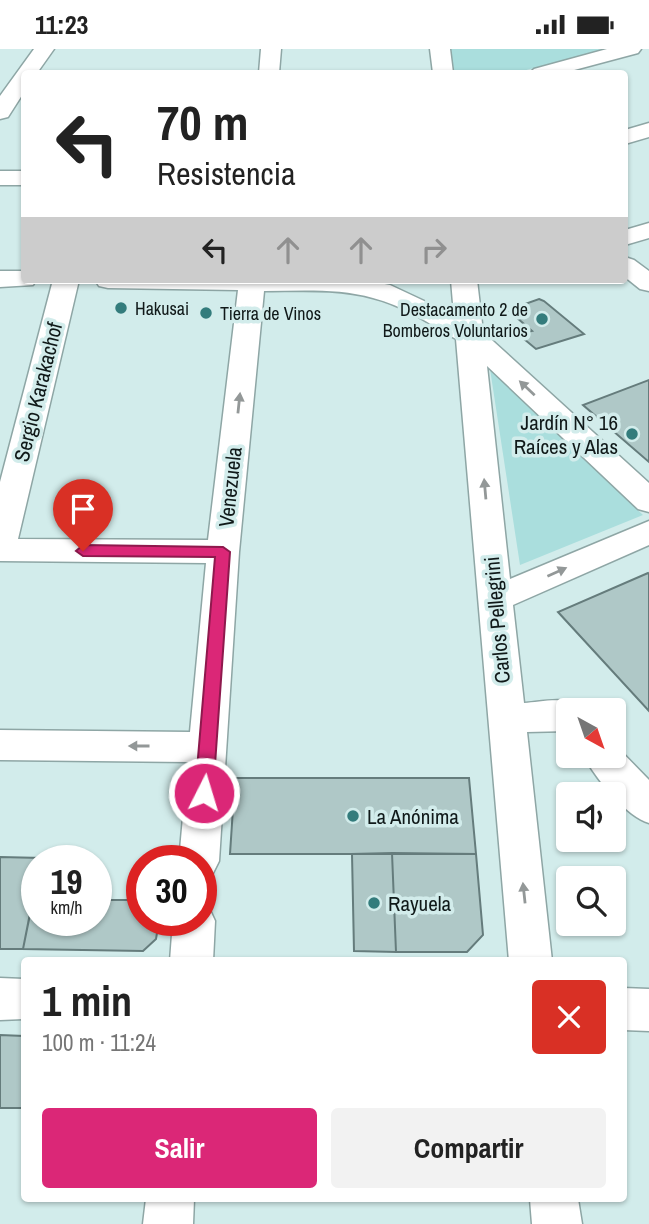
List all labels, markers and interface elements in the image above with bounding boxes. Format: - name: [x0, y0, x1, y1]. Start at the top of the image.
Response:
- text: 11:23: [35, 7, 88, 42]
- text: 70 m: [157, 89, 249, 155]
- icon: left: [42, 98, 133, 189]
- text: Resistencia: [157, 152, 296, 195]
- icon: left: [196, 231, 234, 269]
- icon: ahead: [269, 231, 307, 269]
- icon: ahead: [342, 231, 380, 269]
- icon: right: [415, 231, 453, 269]
- place label: Hakusai: [135, 296, 189, 321]
- place label: Destacamento 2 de Bomberos Voluntarios: [383, 297, 528, 343]
- marker: Hakusai: [113, 300, 129, 316]
- place label: Tierra de Vinos: [220, 301, 321, 326]
- marker: Tierra de Vinos: [198, 305, 214, 321]
- marker: Destacamento 2 de Bomberos Voluntarios: [534, 311, 550, 327]
- street label: Sergio Karakachof: [7, 319, 69, 465]
- one-way arrow: [519, 380, 536, 396]
- one-way arrow: [234, 391, 245, 413]
- place label: Jardín N° 16 Raíces y Alas: [514, 408, 618, 461]
- marker: Jardín N° 16 Raíces y Alas: [624, 426, 640, 442]
- street label: Venezuela: [211, 445, 249, 529]
- one-way arrow: [479, 478, 490, 500]
- pin: [53, 479, 113, 551]
- icon: arrive: [64, 490, 102, 528]
- street label: Carlos Pellegrini: [477, 555, 517, 685]
- one-way arrow: [547, 566, 568, 577]
- north arrow: [556, 698, 626, 768]
- map controls: [556, 698, 626, 936]
- one-way arrow: [128, 741, 150, 752]
- position arrow: [167, 756, 241, 830]
- button: sound: [556, 782, 626, 852]
- place label: La Anónima: [367, 802, 459, 831]
- marker: La Anónima: [345, 808, 361, 824]
- speed limit sign: 30: [126, 845, 217, 936]
- text: 19: [51, 858, 82, 905]
- button: search: [556, 866, 626, 936]
- one-way arrow: [518, 882, 529, 904]
- place label: Rayuela: [388, 889, 452, 918]
- text: km/h: [51, 895, 83, 920]
- marker: Rayuela: [366, 895, 382, 911]
- text: 1 min: [42, 973, 132, 1029]
- button: close: [532, 980, 606, 1054]
- text: 100 m · 11:24: [42, 1027, 156, 1058]
- button: Salir: [42, 1108, 317, 1188]
- button: Compartir: [331, 1108, 606, 1188]

